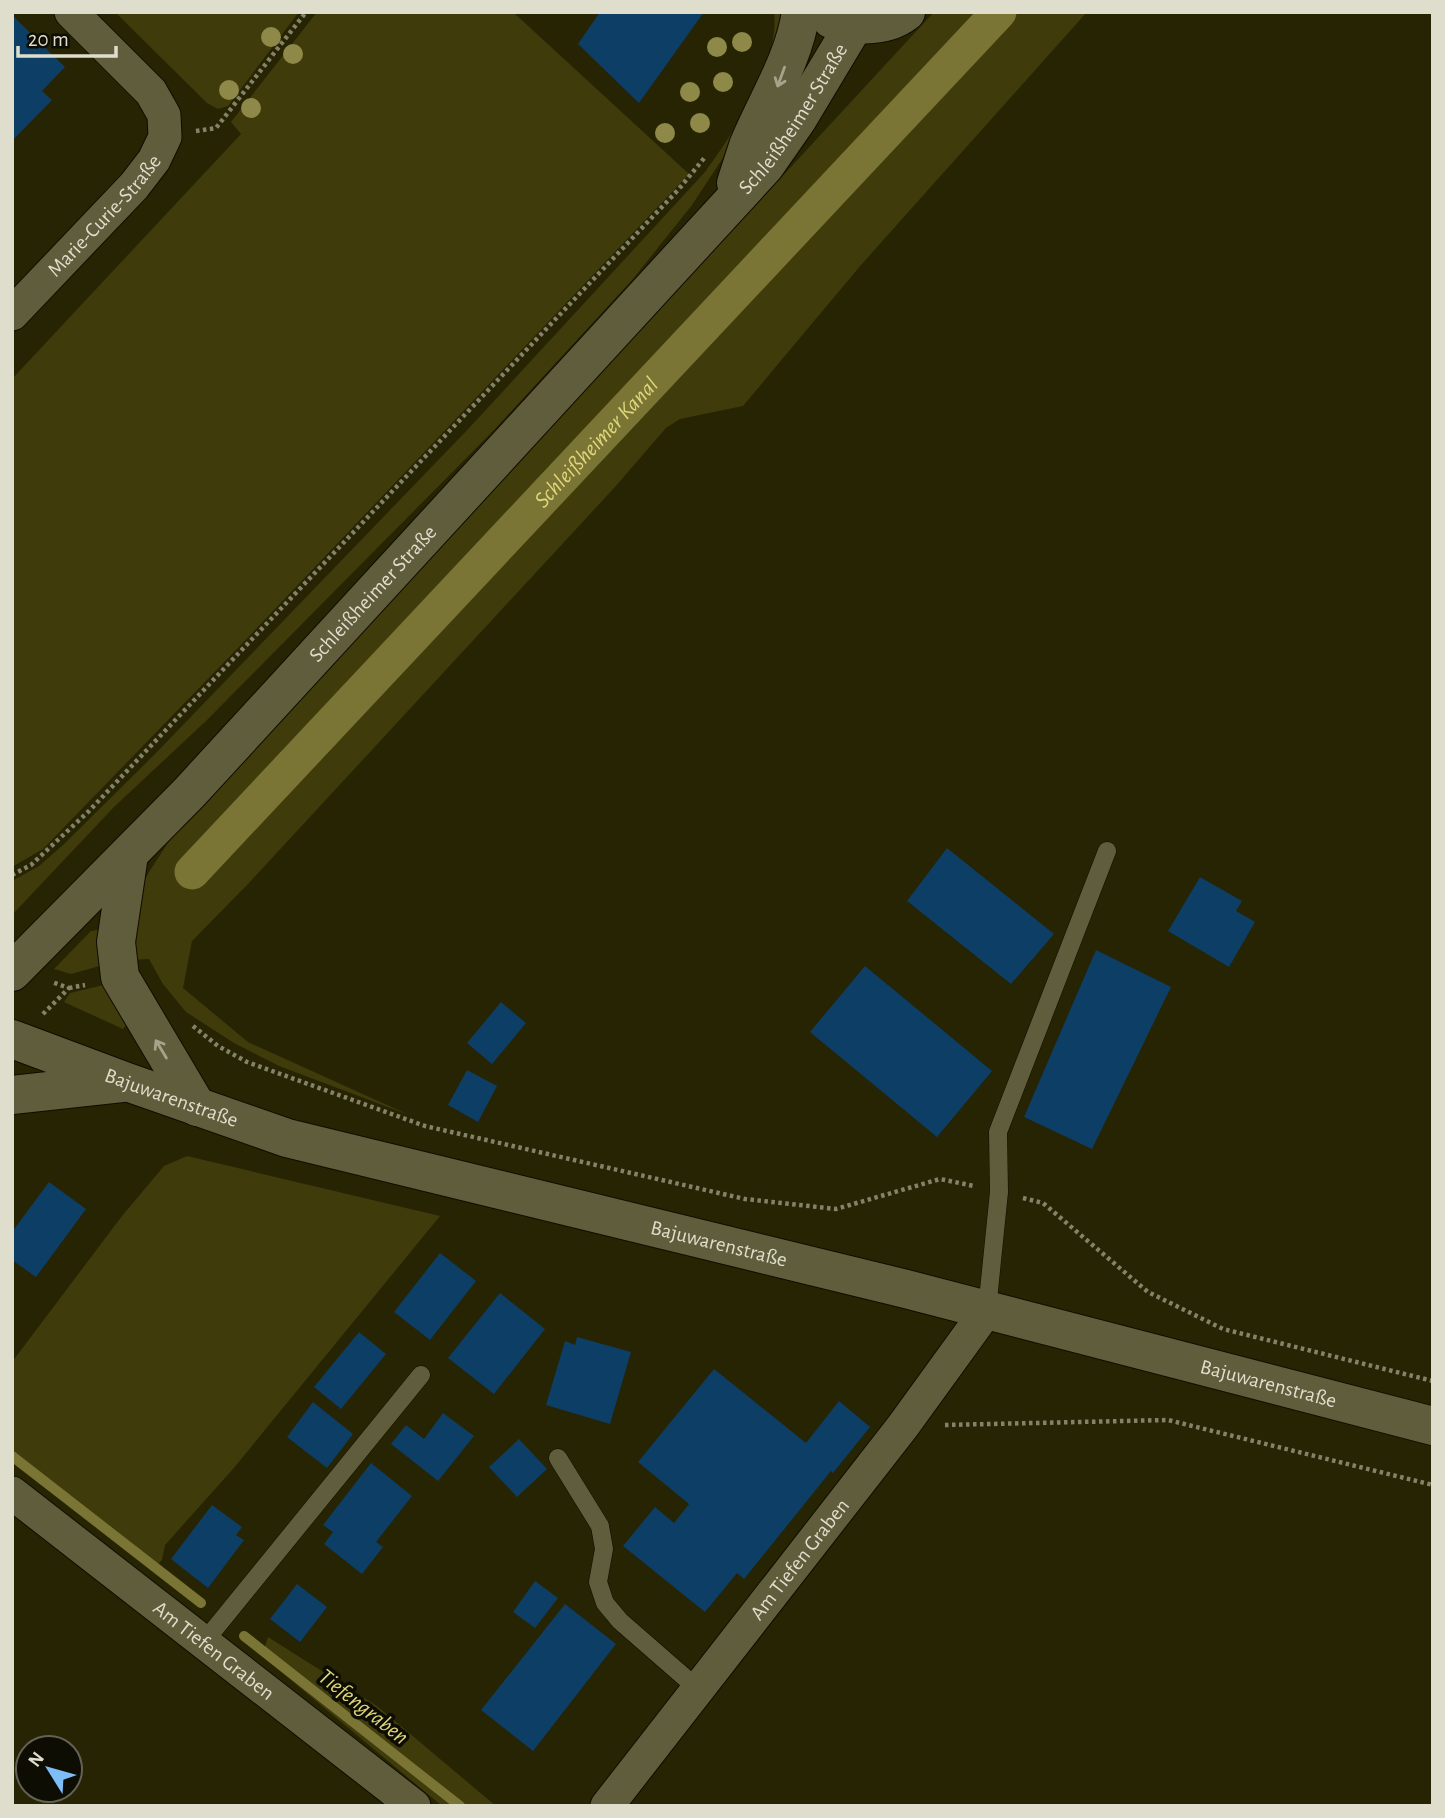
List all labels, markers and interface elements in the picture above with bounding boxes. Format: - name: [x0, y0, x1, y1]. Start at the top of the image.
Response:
- scale bar: [18, 14, 116, 58]
- text: 20 m: [28, 29, 69, 50]
- street label: Schleißheimer Straße: [735, 40, 851, 198]
- one-way arrow: [773, 66, 786, 88]
- street label: Marie-Curie-Straße: [44, 151, 165, 281]
- water label: Schleißheimer Kanal: [531, 373, 663, 512]
- street label: Schleißheimer Straße: [305, 521, 441, 666]
- one-way arrow: [154, 1039, 168, 1059]
- street label: Bajuwarenstraße: [102, 1065, 241, 1131]
- street label: Bajuwarenstraße: [649, 1217, 789, 1271]
- street label: Bajuwarenstraße: [1198, 1356, 1339, 1411]
- street label: Am Tiefen Graben: [746, 1495, 853, 1624]
- street label: Am Tiefen Graben: [149, 1597, 278, 1704]
- water label: Tiefengraben: [314, 1665, 412, 1749]
- north arrow: [14, 1734, 84, 1804]
- text: N: [25, 1749, 48, 1771]

